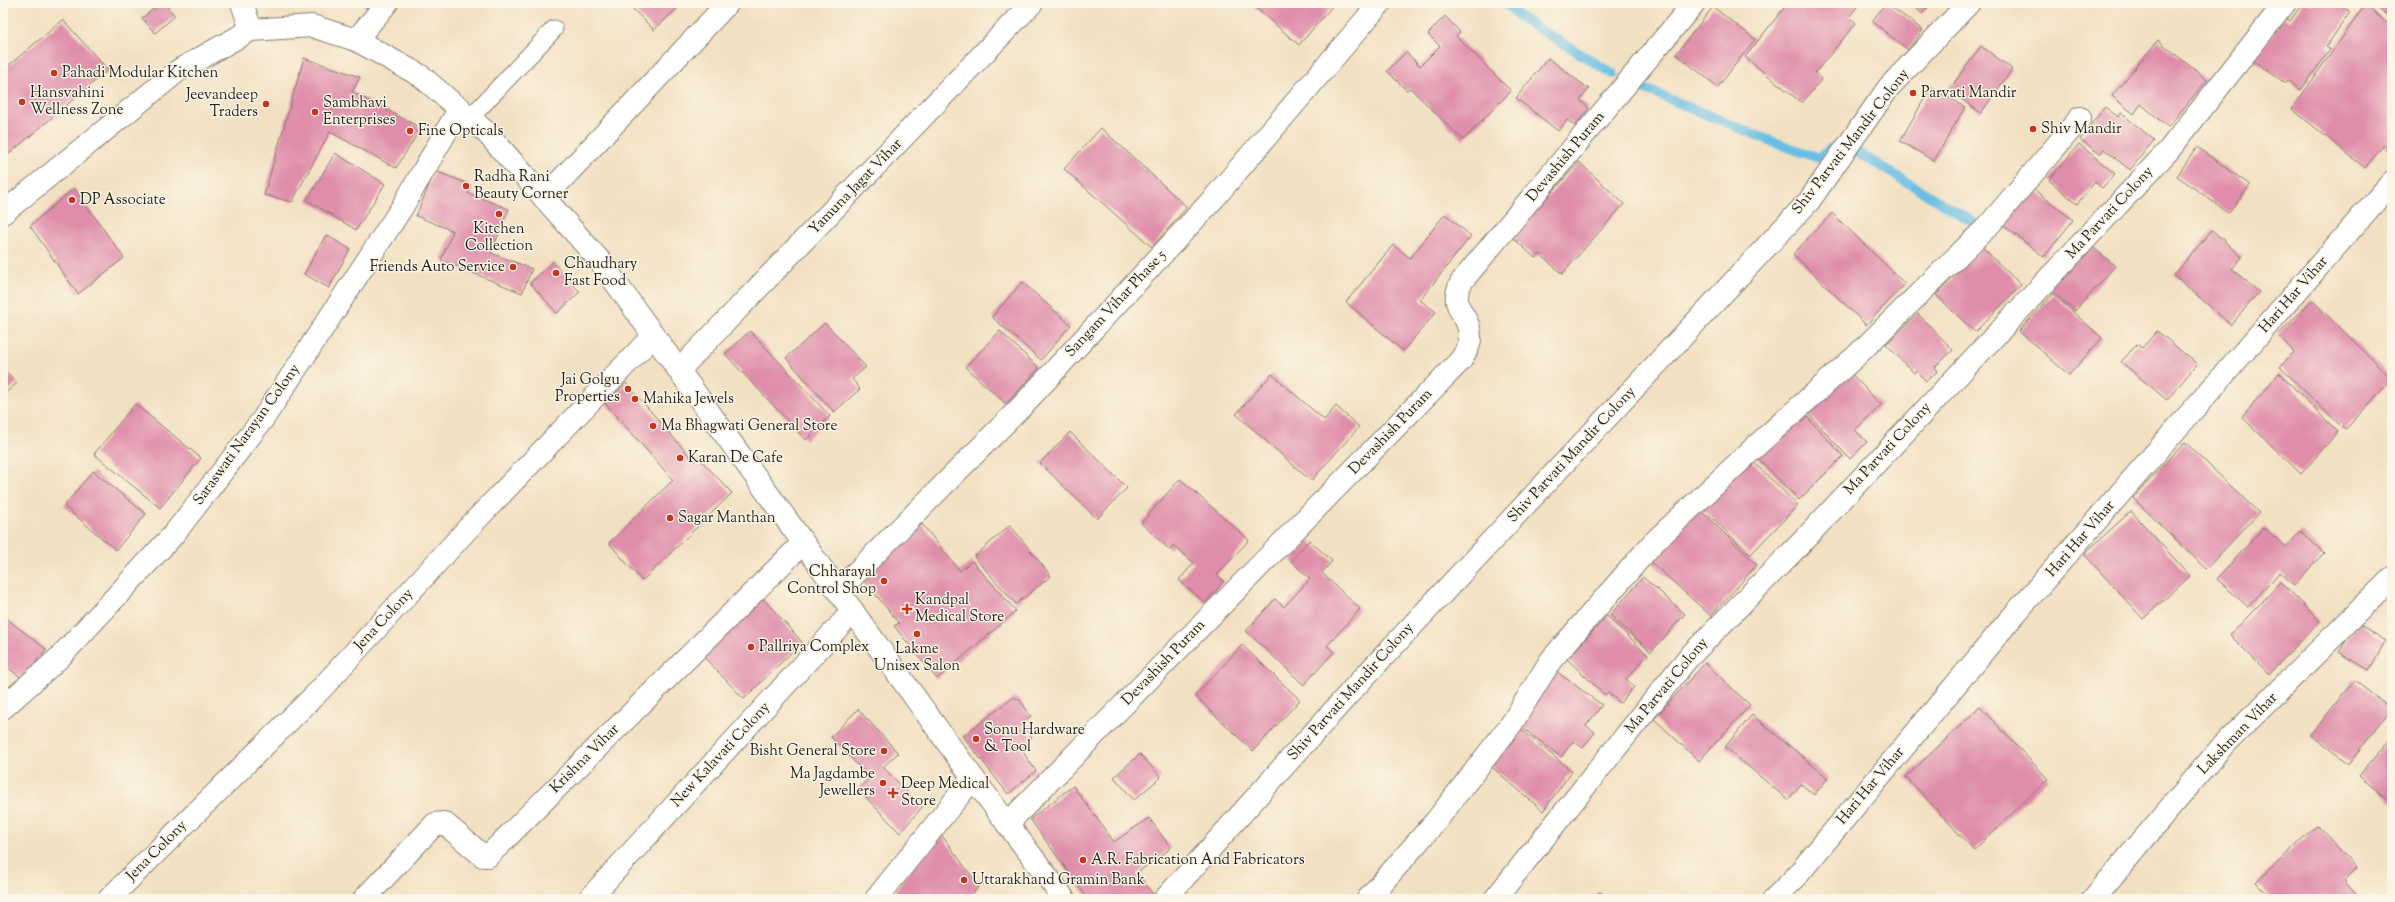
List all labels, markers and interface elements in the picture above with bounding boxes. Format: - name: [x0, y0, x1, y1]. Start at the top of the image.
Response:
- place label: Pahadi Modular Kitchen: [62, 63, 219, 84]
- street label: Shiv Parvati Mandir Colony: [1787, 64, 1915, 219]
- marker: Pahadi Modular Kitchen: [49, 68, 59, 78]
- place label: Hansvahini Wellness Zone: [30, 83, 124, 121]
- place label: Parvati Mandir: [1921, 83, 2017, 104]
- place label: Jeevandeep Traders: [185, 85, 258, 123]
- marker: Parvati Mandir: [1908, 88, 1918, 98]
- place label: Sambhavi Enterprises: [323, 93, 396, 131]
- marker: Hansvahini Wellness Zone: [17, 97, 27, 107]
- marker: Jeevandeep Traders: [261, 99, 271, 109]
- marker: Sambhavi Enterprises: [310, 107, 320, 117]
- street label: Devashish Puram: [1522, 107, 1610, 207]
- place label: Shiv Mandir: [2041, 119, 2122, 140]
- place label: Fine Opticals: [418, 121, 503, 142]
- marker: Shiv Mandir: [2028, 124, 2038, 134]
- marker: Fine Opticals: [405, 126, 415, 136]
- street label: Yamuna Jagat Vihar: [804, 134, 908, 240]
- street label: Ma Parvati Colony: [2062, 162, 2159, 264]
- place label: Radha Rani Beauty Corner: [474, 167, 569, 205]
- marker: Radha Rani Beauty Corner: [461, 181, 471, 191]
- place label: DP Associate: [80, 190, 166, 211]
- marker: DP Associate: [67, 195, 77, 205]
- marker: Kitchen Collection: [494, 209, 504, 219]
- place label: Kitchen Collection: [465, 219, 533, 257]
- street label: Sangam Vihar Phase 5: [1061, 246, 1171, 362]
- street label: Hari Har Vihar: [2255, 252, 2334, 338]
- place label: Chaudhary Fast Food: [564, 254, 638, 292]
- place label: Friends Auto Service: [370, 257, 505, 278]
- marker: Friends Auto Service: [508, 262, 518, 272]
- marker: Chaudhary Fast Food: [551, 268, 561, 278]
- street label: Saraswati Narayan Colony: [189, 360, 306, 510]
- place label: Jai Golgu Properties: [555, 370, 620, 408]
- street label: Shiv Parvati Mandir Colony: [1503, 382, 1641, 528]
- marker: Jai Golgu Properties: [623, 384, 633, 394]
- street label: Devashish Puram: [1345, 384, 1438, 480]
- place label: Mahika Jewels: [643, 389, 734, 410]
- marker: Mahika Jewels: [630, 394, 640, 404]
- street label: Ma Parvati Colony: [1840, 398, 1937, 500]
- place label: Ma Bhagwati General Store: [661, 416, 837, 437]
- marker: Ma Bhagwati General Store: [648, 421, 658, 431]
- place label: Karan De Cafe: [688, 448, 783, 469]
- marker: Karan De Cafe: [675, 453, 685, 463]
- street label: Hari Har Vihar: [2042, 496, 2121, 582]
- place label: Sagar Manthan: [678, 508, 776, 529]
- marker: Sagar Manthan: [665, 513, 675, 523]
- place label: Chharayal Control Shop: [787, 562, 876, 600]
- marker: Chharayal Control Shop: [879, 576, 889, 586]
- street label: Jena Colony: [349, 584, 419, 657]
- place label: Kandpal Medical Store: [915, 590, 1004, 628]
- marker: Kandpal Medical Store: [902, 604, 912, 614]
- street label: Devashish Puram: [1118, 615, 1211, 711]
- street label: Shiv Parvati Mandir Colony: [1283, 618, 1419, 766]
- marker: Lakme Unisex Salon: [912, 629, 922, 639]
- street label: Ma Parvati Colony: [1621, 633, 1714, 739]
- place label: Pallriya Complex: [759, 637, 869, 658]
- place label: Lakme Unisex Salon: [874, 639, 960, 677]
- marker: Pallriya Complex: [746, 642, 756, 652]
- street label: Lakshman Vihar: [2193, 688, 2283, 780]
- street label: New Kalavati Colony: [667, 697, 776, 812]
- street label: Krishna Vihar: [545, 719, 625, 799]
- place label: Sonu Hardware & Tool: [984, 720, 1085, 758]
- marker: Sonu Hardware & Tool: [971, 734, 981, 744]
- place label: Bisht General Store: [750, 741, 876, 762]
- street label: Hari Har Vihar: [1832, 742, 1910, 829]
- marker: Bisht General Store: [879, 746, 889, 756]
- place label: Ma Jagdambe Jewellers: [790, 764, 875, 802]
- place label: Deep Medical Store: [901, 774, 989, 812]
- marker: Ma Jagdambe Jewellers: [878, 778, 888, 788]
- marker: Deep Medical Store: [888, 788, 898, 798]
- street label: Jena Colony: [121, 816, 192, 887]
- place label: A.R. Fabrication And Fabricators: [1091, 850, 1305, 871]
- marker: A.R. Fabrication And Fabricators: [1078, 855, 1088, 865]
- place label: Uttarakhand Gramin Bank: [972, 870, 1145, 891]
- marker: Uttarakhand Gramin Bank: [959, 875, 969, 885]

